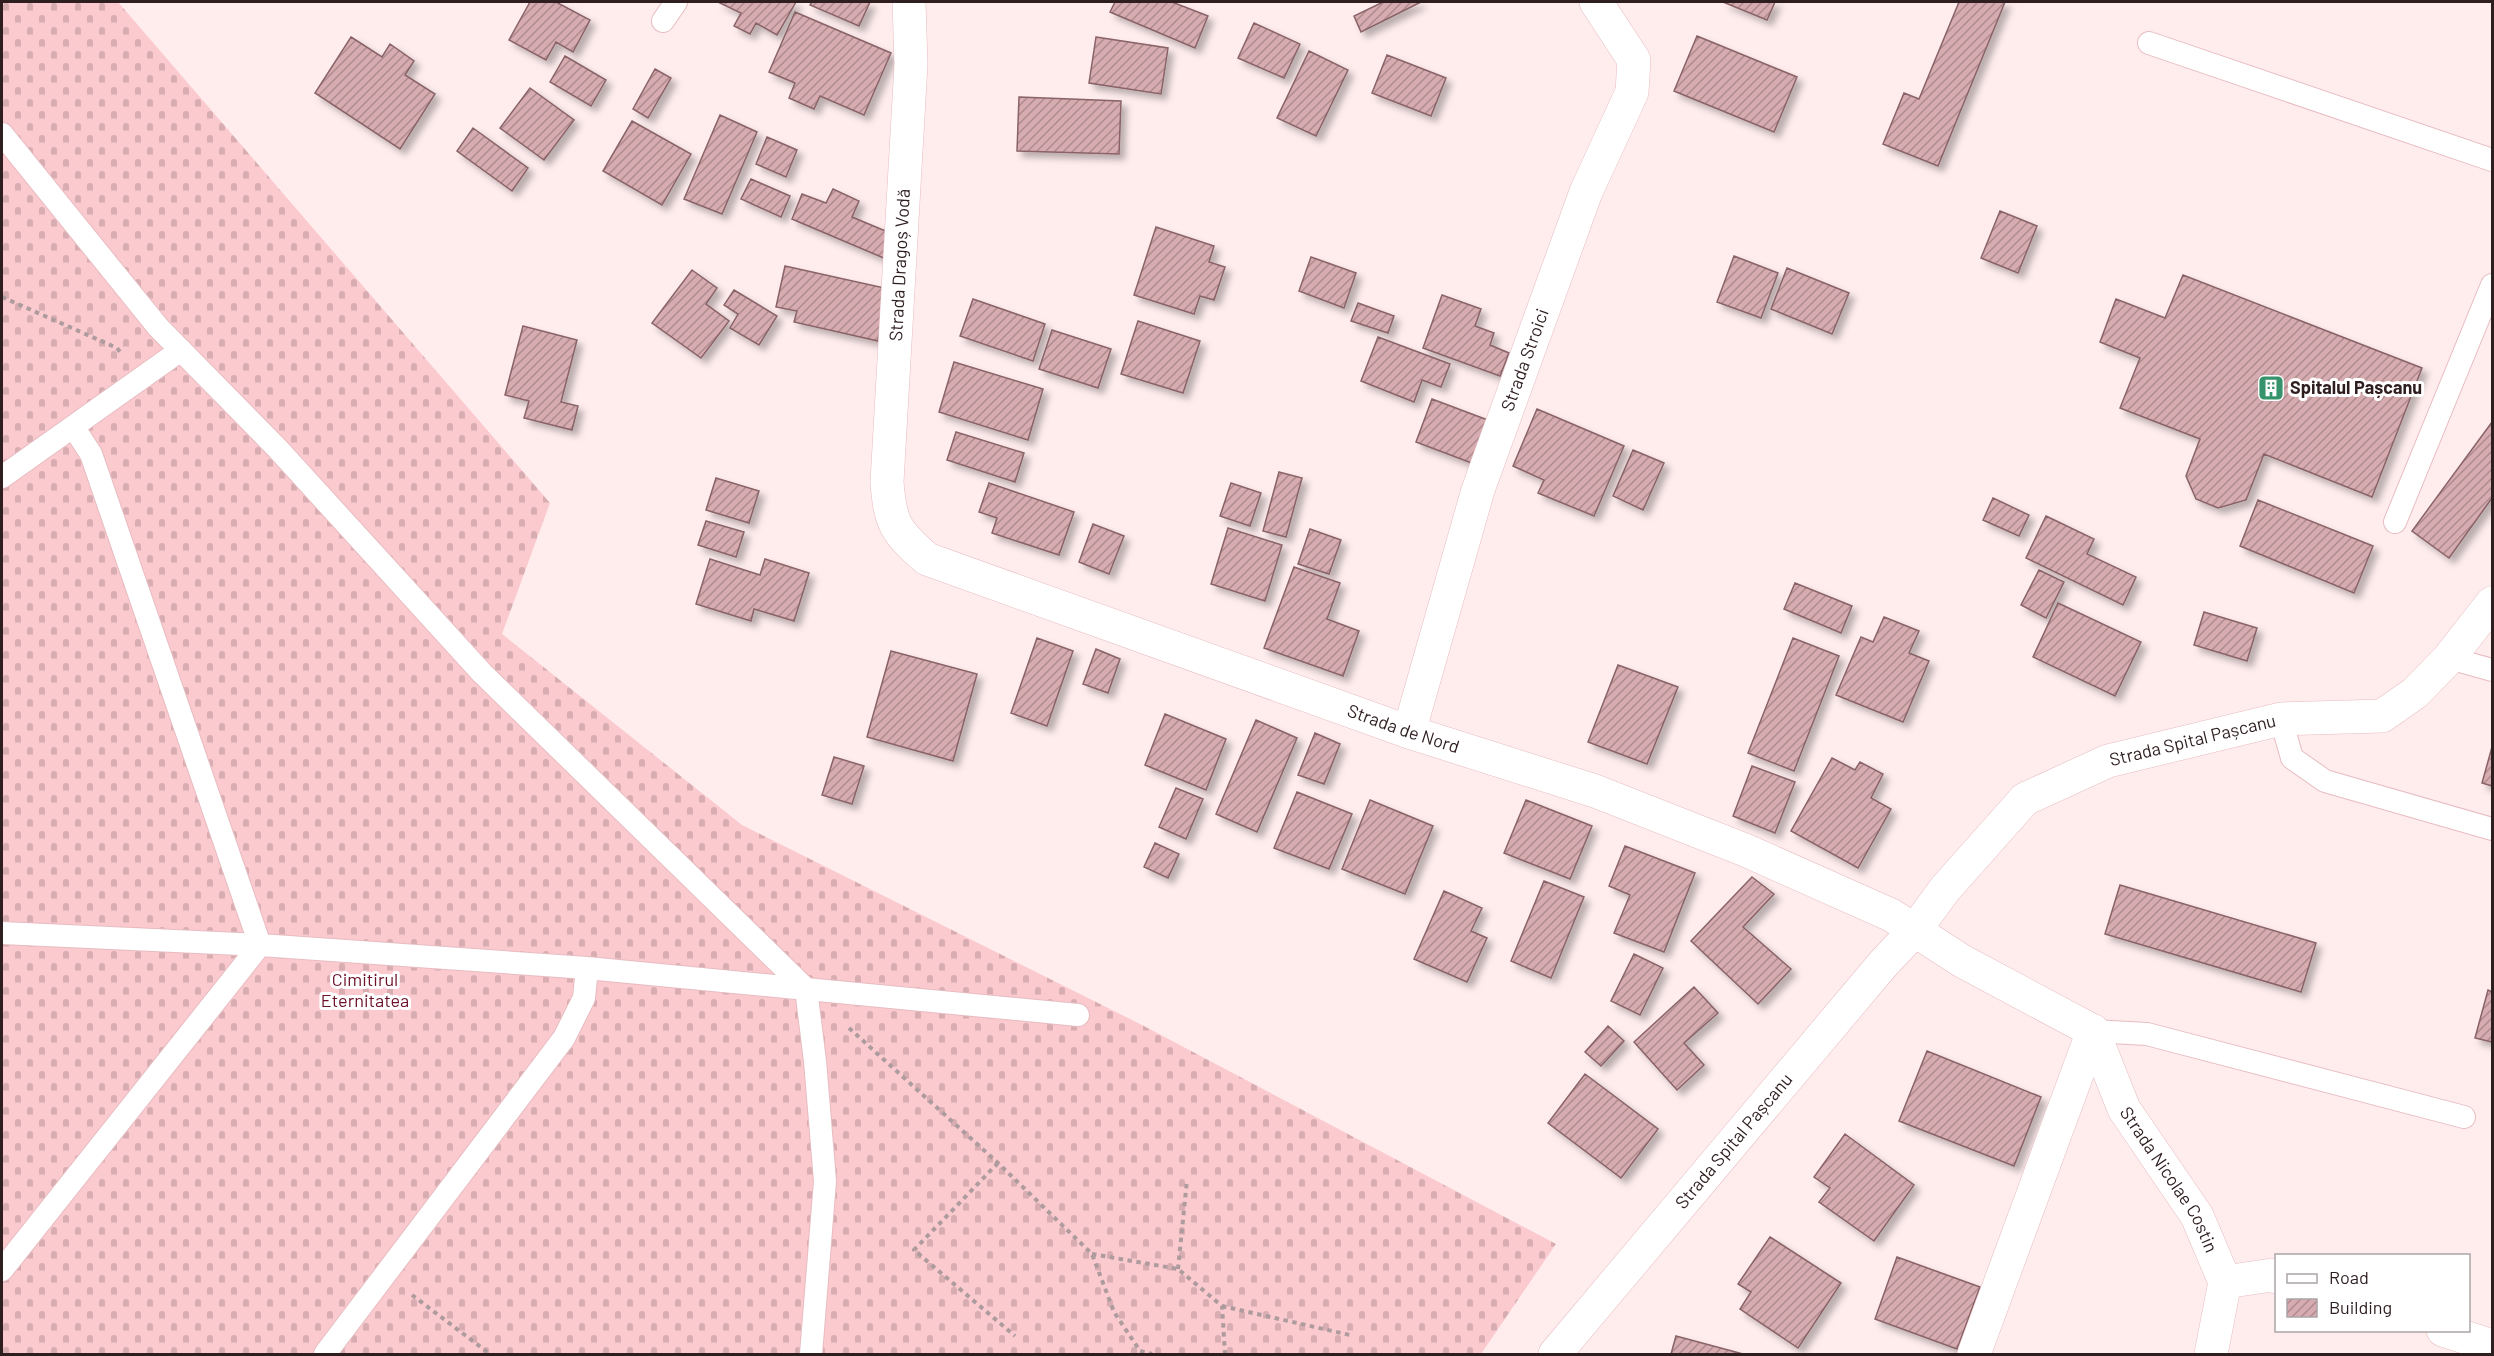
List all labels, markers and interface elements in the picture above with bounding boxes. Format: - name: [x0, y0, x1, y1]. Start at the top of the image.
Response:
- street label: Strada Dragoș Vodă: [884, 188, 914, 342]
- street label: Strada Stroici: [1496, 305, 1553, 414]
- building icon: Spitalul Pașcanu: [2256, 373, 2286, 403]
- place label: Spitalul Pașcanu: [2290, 376, 2422, 398]
- street label: Strada de Nord: [1345, 699, 1462, 757]
- street label: Strada Spital Pașcanu: [2107, 709, 2278, 770]
- park label: Cimitirul Eternitatea: [321, 968, 409, 1011]
- street label: Strada Spital Pașcanu: [1670, 1068, 1796, 1213]
- street label: Strada Nicolae Costin: [2116, 1102, 2223, 1255]
- legend: [2275, 1254, 2470, 1332]
- text: Road: [2329, 1266, 2369, 1288]
- text: Building: [2329, 1296, 2392, 1318]

